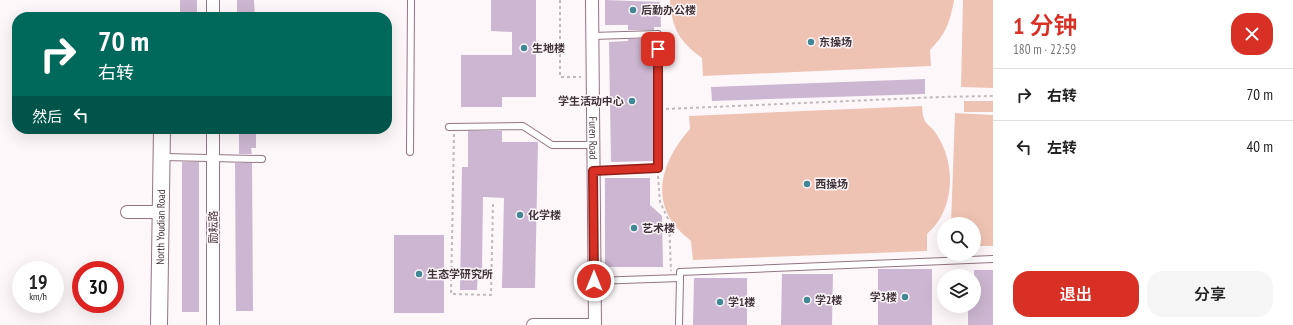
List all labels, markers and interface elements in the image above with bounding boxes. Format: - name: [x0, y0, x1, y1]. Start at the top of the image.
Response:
- place label: 后勤办公楼: [641, 3, 696, 17]
- marker: 后勤办公楼: [628, 5, 638, 15]
- text: 1 分钟: [1013, 10, 1077, 41]
- button: close: [1231, 13, 1273, 55]
- text: 70 m: [98, 22, 149, 59]
- icon: right: [32, 28, 84, 80]
- pin: [641, 32, 675, 66]
- place label: 东操场: [819, 35, 852, 49]
- marker: 东操场: [806, 37, 816, 47]
- icon: arrive: [647, 38, 669, 60]
- place label: 生地楼: [532, 41, 565, 55]
- text: 180 m · 22:59: [1013, 41, 1076, 58]
- marker: 生地楼: [519, 43, 529, 53]
- text: 右转: [98, 61, 134, 84]
- icon: right: [1013, 84, 1035, 106]
- text: 70 m: [1247, 85, 1273, 104]
- text: 右转: [1047, 86, 1077, 105]
- place label: 学生活动中心: [558, 94, 624, 108]
- marker: 学生活动中心: [627, 96, 637, 106]
- icon: left: [70, 104, 92, 126]
- text: 然后: [32, 107, 62, 126]
- street label: Furen Road: [586, 116, 600, 160]
- icon: left: [1013, 136, 1035, 158]
- text: 40 m: [1247, 137, 1273, 156]
- text: 左转: [1047, 138, 1077, 157]
- place label: 西操场: [815, 177, 848, 191]
- marker: 西操场: [802, 179, 812, 189]
- street label: North Youdian Road: [153, 189, 168, 265]
- place label: 化学楼: [528, 208, 561, 222]
- marker: 化学楼: [515, 210, 525, 220]
- street label: 励耘路: [206, 211, 220, 244]
- map controls: [937, 217, 981, 313]
- button: search: [937, 217, 981, 261]
- place label: 艺术楼: [642, 221, 675, 235]
- marker: 艺术楼: [629, 223, 639, 233]
- position arrow: [573, 260, 615, 302]
- speed limit sign: 30: [72, 261, 124, 313]
- place label: 生态学研究所: [427, 267, 493, 281]
- text: 19: [28, 269, 48, 295]
- marker: 生态学研究所: [414, 269, 424, 279]
- button: layers: [937, 269, 981, 313]
- button: 退出: [1013, 271, 1139, 317]
- button: 分享: [1147, 271, 1273, 317]
- text: km/h: [29, 290, 47, 303]
- place label: 学3楼: [870, 290, 897, 304]
- marker: 学3楼: [900, 292, 910, 302]
- place label: 学2楼: [815, 293, 842, 307]
- place label: 学1楼: [728, 295, 755, 309]
- marker: 学2楼: [802, 295, 812, 305]
- marker: 学1楼: [715, 297, 725, 307]

